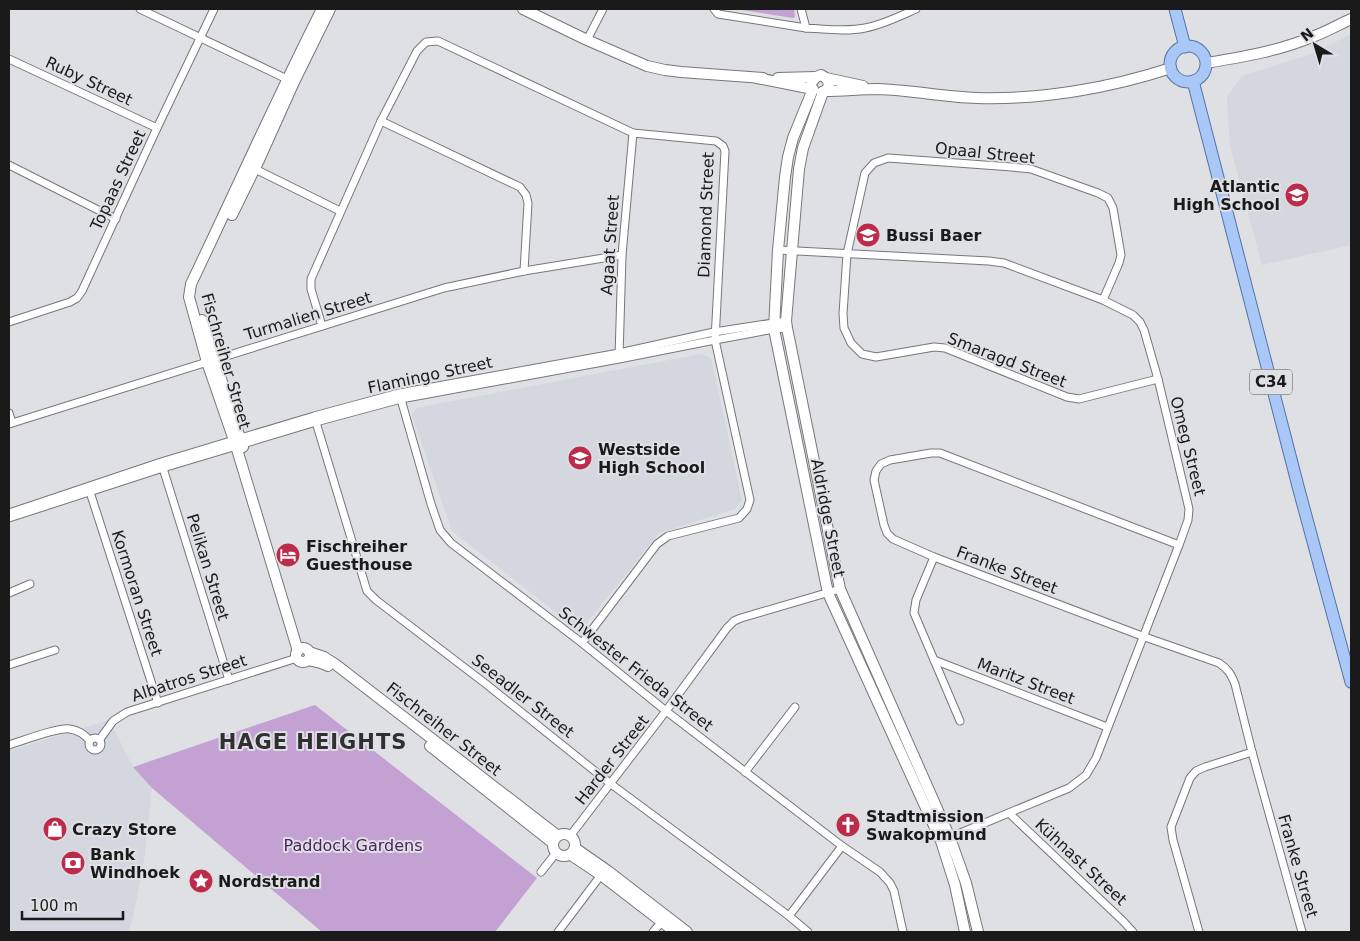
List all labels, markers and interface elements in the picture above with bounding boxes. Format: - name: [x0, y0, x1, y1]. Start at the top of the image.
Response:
- north arrow: [1290, 20, 1340, 70]
- text: N: [1297, 25, 1317, 45]
- street label: Ruby Street: [42, 53, 136, 109]
- street label: Topaas Street: [86, 127, 150, 234]
- street label: Opaal Street: [934, 138, 1036, 168]
- street label: Diamond Street: [694, 152, 718, 278]
- place label: Atlantic High School: [1173, 177, 1280, 214]
- school or university icon: Atlantic High School: [1284, 182, 1310, 208]
- street label: Agaat Street: [597, 194, 623, 296]
- school or university icon: Bussi Baer: [855, 222, 881, 248]
- place label: Bussi Baer: [886, 226, 982, 245]
- street label: Turmalien Street: [241, 288, 374, 345]
- street label: Fischreiher Street: [197, 291, 255, 431]
- street label: Smaragd Street: [945, 329, 1069, 391]
- street label: Flamingo Street: [366, 352, 494, 398]
- road number: C34: [1250, 370, 1292, 394]
- street label: Omeg Street: [1166, 394, 1210, 498]
- place label: Westside High School: [598, 440, 705, 477]
- school or university icon: Westside High School: [567, 445, 593, 471]
- street label: Aldridge Street: [807, 457, 849, 579]
- street label: Pelikan Street: [183, 511, 233, 623]
- street label: Kormoran Street: [108, 528, 166, 658]
- place label: Fischreiher Guesthouse: [306, 537, 413, 574]
- hotel icon: Fischreiher Guesthouse: [275, 542, 301, 568]
- street label: Franke Street: [954, 542, 1060, 598]
- street label: Schwester Frieda Street: [555, 603, 717, 735]
- street label: Albatros Street: [129, 650, 249, 706]
- street label: Seeadler Street: [468, 650, 578, 742]
- street label: Maritz Street: [975, 654, 1077, 708]
- street label: Fischreiher Street: [383, 678, 505, 780]
- street label: Harder Street: [571, 711, 653, 809]
- district label: HAGE HEIGHTS: [219, 730, 407, 754]
- place label: Stadtmission Swakopmund: [866, 807, 987, 844]
- church icon: Stadtmission Swakopmund: [835, 812, 861, 838]
- street label: Franke Street: [1274, 812, 1322, 920]
- street label: Kühnast Street: [1031, 815, 1131, 909]
- shop icon: Crazy Store: [42, 816, 68, 842]
- place label: Crazy Store: [72, 820, 177, 839]
- park label: Paddock Gardens: [284, 836, 422, 855]
- place label: Bank Windhoek: [90, 845, 180, 882]
- bank icon: Bank Windhoek: [60, 850, 86, 876]
- place icon: Nordstrand: [188, 868, 214, 894]
- place label: Nordstrand: [218, 872, 320, 891]
- scale bar: [22, 888, 124, 920]
- text: 100 m: [30, 897, 78, 915]

